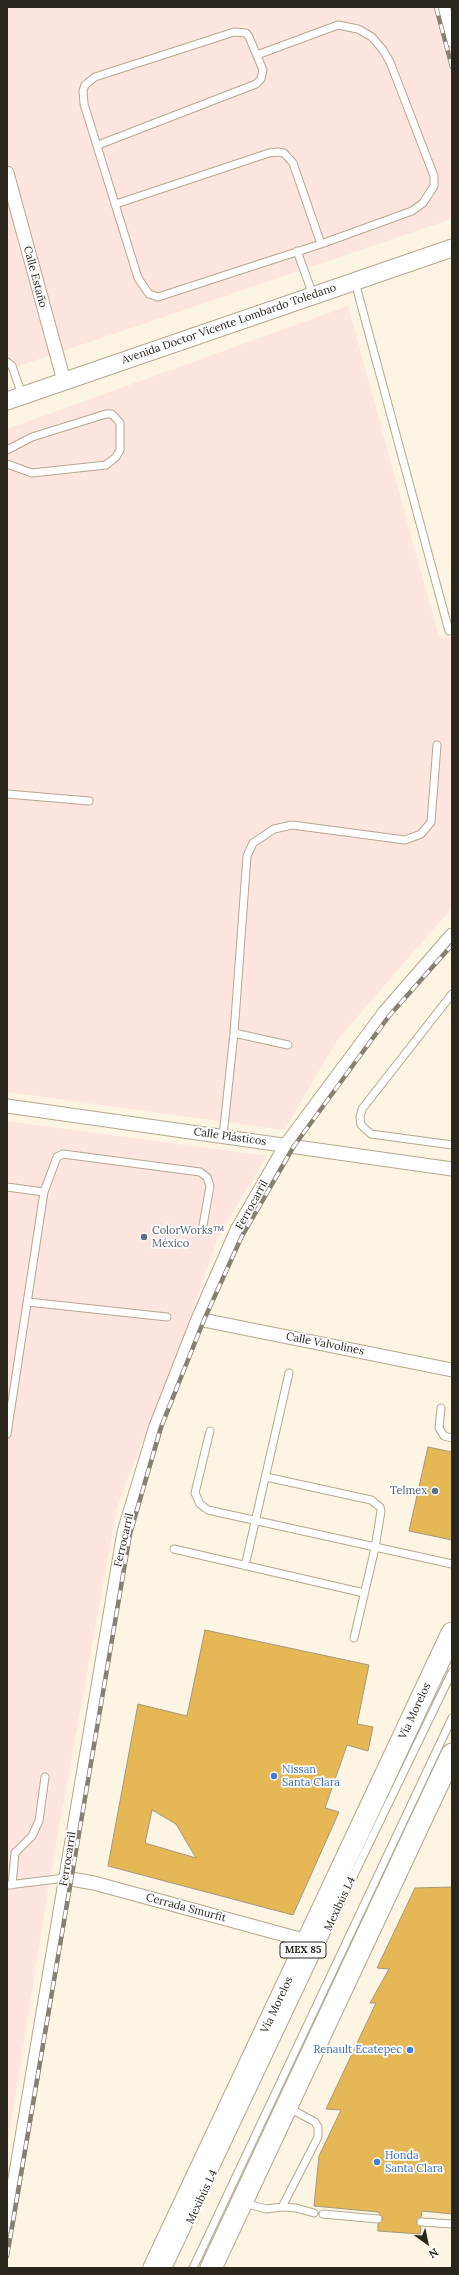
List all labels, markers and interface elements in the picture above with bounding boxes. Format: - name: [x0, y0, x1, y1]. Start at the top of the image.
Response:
- street label: Calle Estaño: [20, 245, 50, 309]
- street label: Avenida Doctor Vicente Lombardo Toledano: [120, 281, 338, 367]
- street label: Calle Plásticos: [193, 1125, 267, 1149]
- street label: Ferrocarril: [233, 1178, 271, 1232]
- place label: ColorWorks™ México: [152, 1224, 224, 1250]
- marker: ColorWorks™ México: [139, 1232, 149, 1242]
- street label: Calle Valvolines: [285, 1330, 365, 1358]
- place label: Telmex: [390, 1484, 427, 1498]
- marker: Telmex: [430, 1486, 440, 1496]
- street label: Ferrocarril: [111, 1512, 137, 1568]
- street label: Vía Morelos: [396, 1681, 434, 1741]
- place label: Nissan Santa Clara: [282, 1763, 340, 1789]
- marker: Nissan Santa Clara: [269, 1771, 279, 1781]
- street label: Ferrocarril: [57, 1831, 79, 1887]
- street label: Mexibús L4: [322, 1875, 358, 1933]
- street label: Cerrada Smurfit: [144, 1891, 228, 1925]
- road number: MEX 85: [280, 1942, 326, 1958]
- street label: Vía Morelos: [258, 1975, 296, 2035]
- place label: Renault Ecatepec: [313, 2043, 402, 2057]
- marker: Renault Ecatepec: [405, 2045, 415, 2055]
- place label: Honda Santa Clara: [385, 2149, 443, 2175]
- marker: Honda Santa Clara: [372, 2157, 382, 2167]
- street label: Mexibús L4: [184, 2168, 220, 2226]
- north arrow: [407, 2223, 447, 2263]
- text: N: [426, 2245, 441, 2261]

